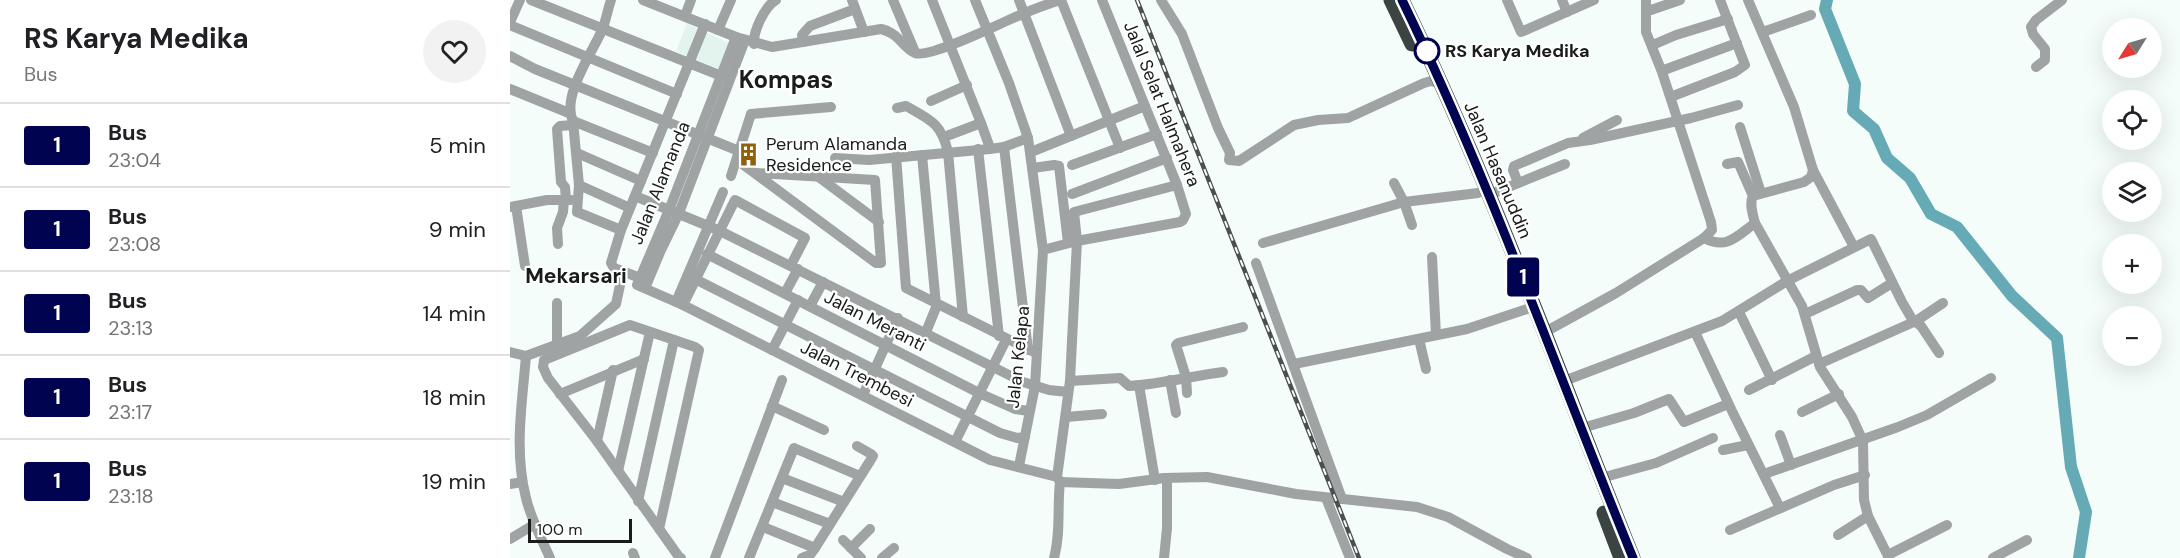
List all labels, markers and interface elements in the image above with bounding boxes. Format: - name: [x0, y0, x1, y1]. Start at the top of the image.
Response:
- street label: Jalal Selat Halmahera: [1118, 18, 1206, 190]
- north arrow: [2102, 18, 2162, 78]
- map controls: [2102, 18, 2162, 366]
- text: RS Karya Medika: [24, 20, 249, 57]
- button: heart: [423, 20, 486, 83]
- marker: RS Karya Medika: [1414, 38, 1440, 64]
- place label: RS Karya Medika: [1445, 39, 1590, 63]
- text: Bus: [24, 61, 58, 87]
- district label: Kompas: [739, 64, 833, 95]
- button: locate: [2102, 90, 2162, 150]
- street label: Jalan Hasanuddin: [1458, 98, 1538, 242]
- text: Bus: [108, 118, 147, 147]
- street label: Jalan Alamanda: [624, 118, 696, 248]
- text: 1: [53, 131, 61, 159]
- text: 5 min: [429, 131, 486, 160]
- place label: Perum Alamanda Residence: [766, 132, 907, 177]
- building icon: Perum Alamanda Residence: [735, 141, 761, 167]
- text: 23:04: [108, 147, 161, 173]
- button: layers: [2102, 162, 2162, 222]
- text: Bus: [108, 202, 147, 231]
- text: 1: [53, 215, 61, 243]
- text: 9 min: [429, 215, 486, 244]
- text: 23:08: [108, 231, 161, 257]
- button: +: [2102, 234, 2162, 294]
- line badge: 1: [1504, 258, 1542, 296]
- district label: Mekarsari: [525, 262, 627, 290]
- text: 1: [1519, 263, 1527, 291]
- street label: Jalan Meranti: [820, 285, 930, 357]
- text: Bus: [108, 286, 147, 315]
- text: 1: [53, 299, 61, 327]
- text: 14 min: [422, 299, 486, 328]
- street label: Jalan Kelapa: [1001, 305, 1035, 409]
- button: −: [2102, 306, 2162, 366]
- text: 23:13: [108, 315, 153, 341]
- street label: Jalan Trembesi: [796, 335, 918, 413]
- text: Bus: [108, 370, 147, 399]
- text: 1: [53, 383, 61, 411]
- text: 18 min: [422, 383, 486, 412]
- text: 23:17: [108, 399, 152, 425]
- text: Bus: [108, 454, 147, 483]
- text: 1: [53, 467, 61, 495]
- text: 19 min: [422, 467, 486, 496]
- text: 23:18: [108, 483, 154, 509]
- scale bar: [528, 516, 632, 544]
- text: 100 m: [537, 519, 582, 540]

